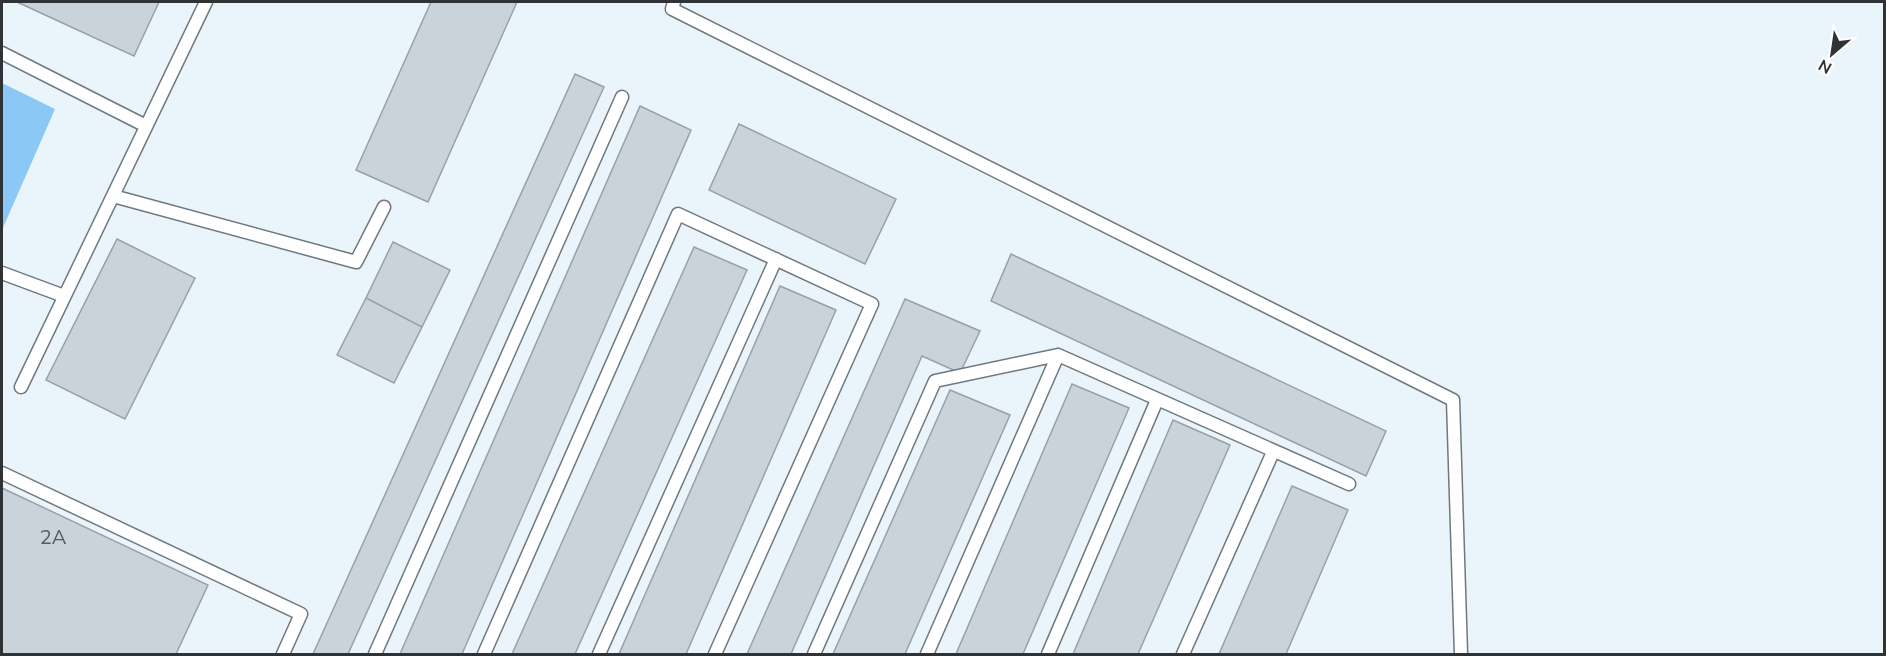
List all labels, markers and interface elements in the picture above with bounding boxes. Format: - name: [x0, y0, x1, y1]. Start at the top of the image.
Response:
- north arrow: [1802, 24, 1862, 84]
- text: N: [1815, 55, 1835, 79]
- house number: 2А: [40, 524, 67, 549]

